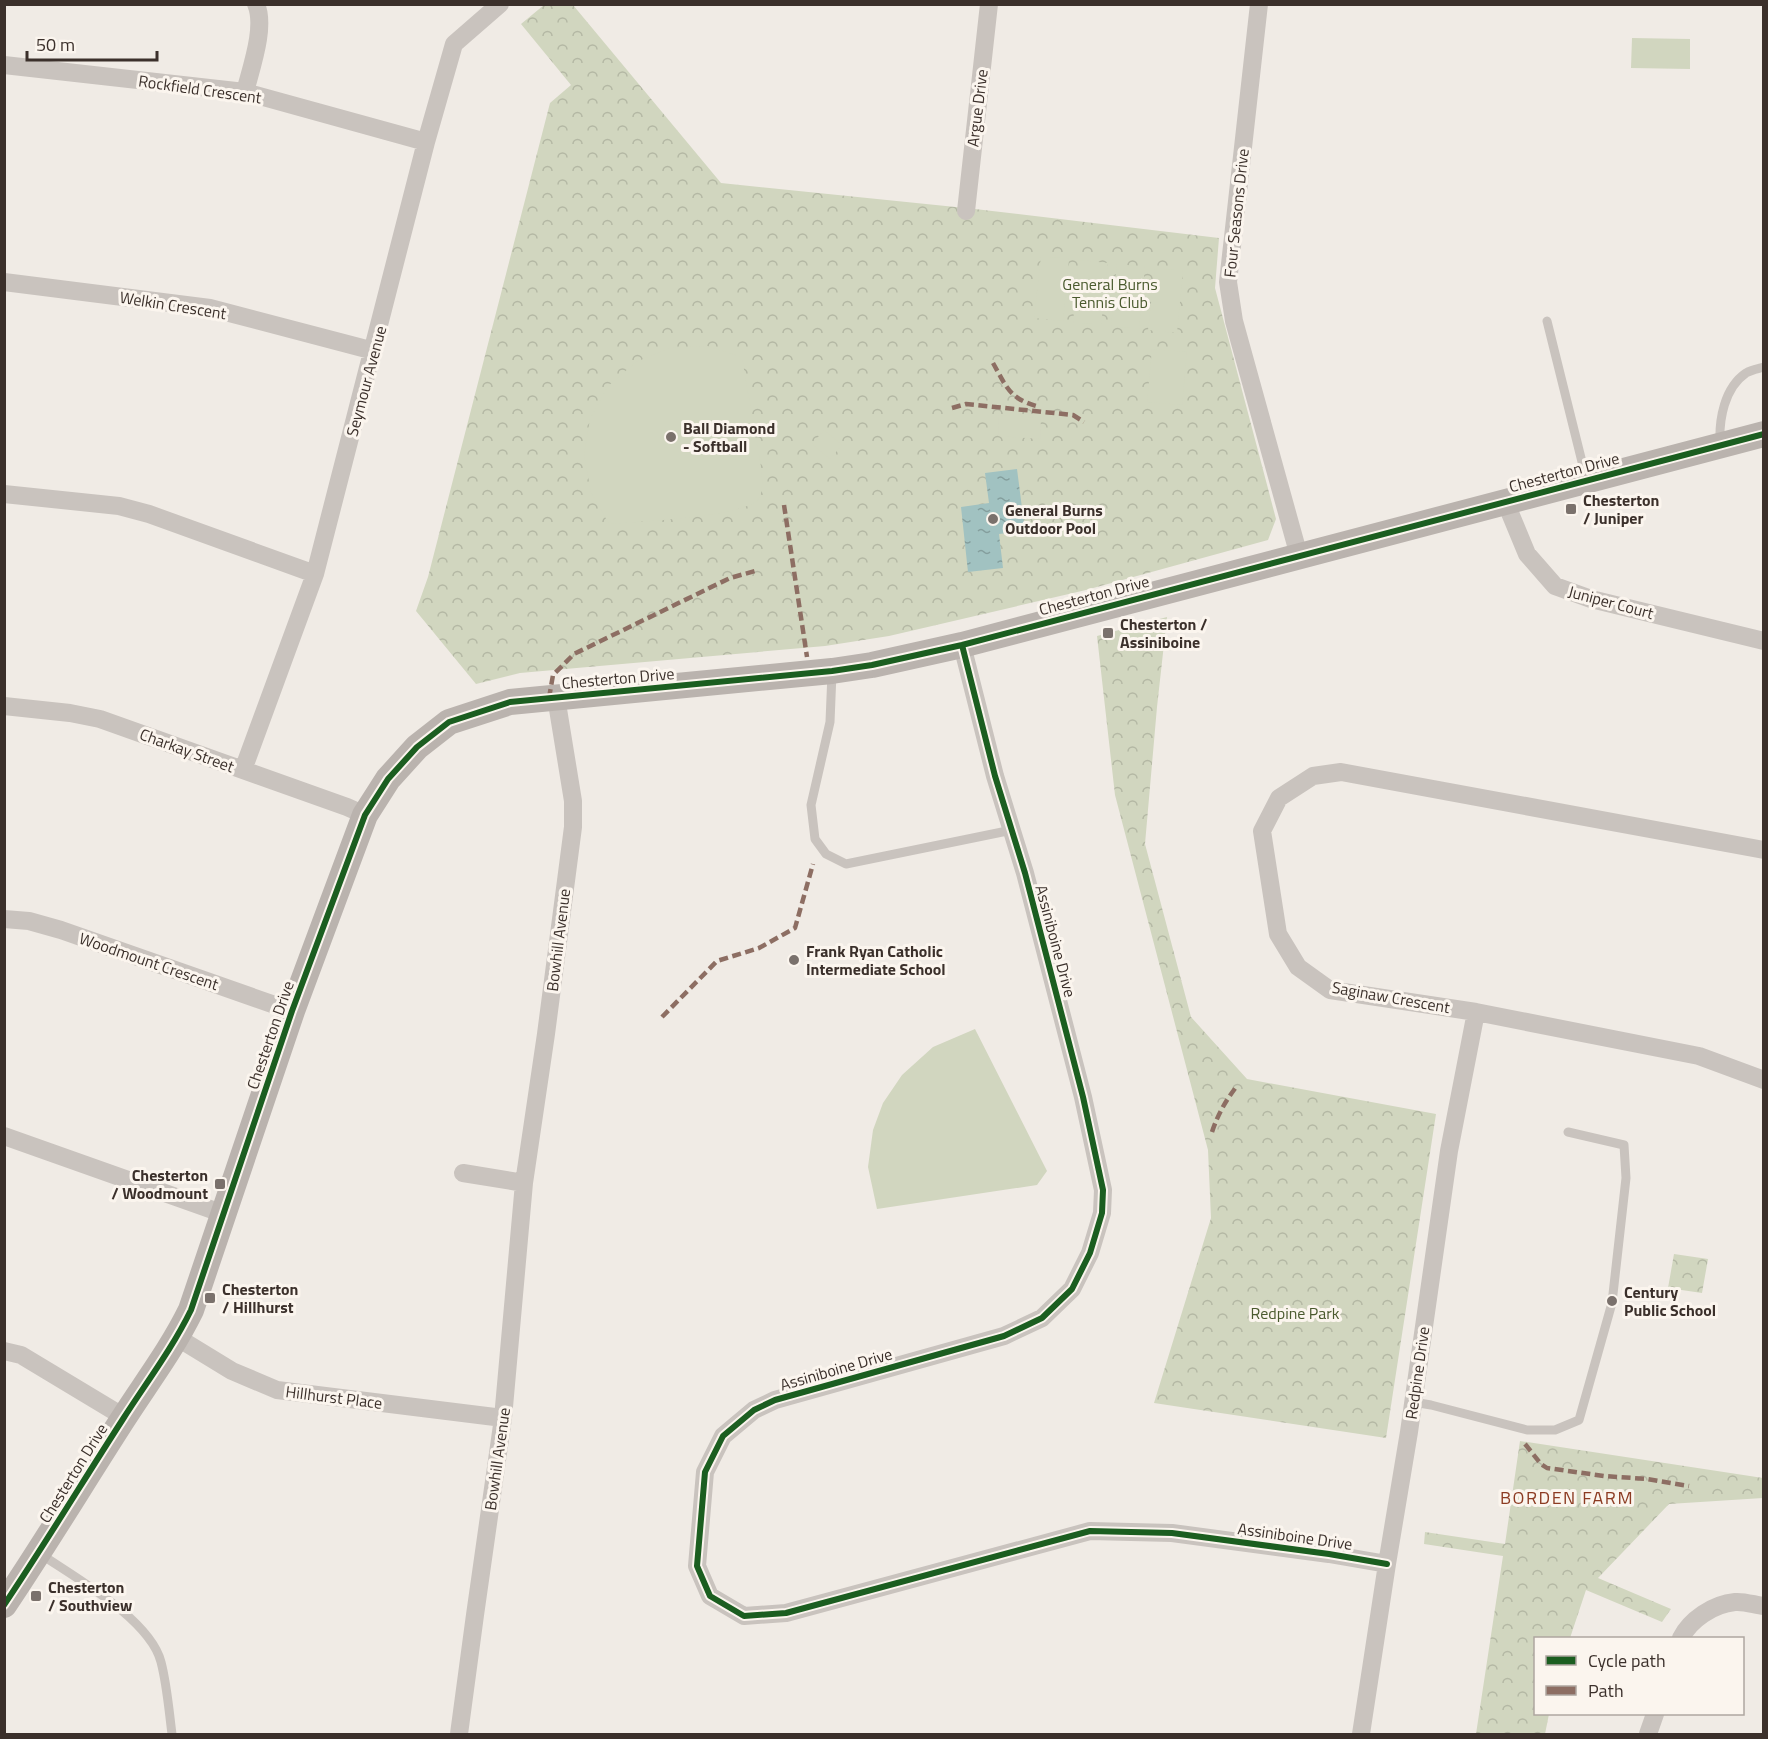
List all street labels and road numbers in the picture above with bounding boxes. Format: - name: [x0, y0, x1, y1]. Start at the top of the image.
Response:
- street label: Rockfield Crescent: [137, 68, 263, 110]
- street label: Argue Drive: [960, 68, 994, 148]
- street label: Four Seasons Drive: [1217, 147, 1255, 279]
- street label: Welkin Crescent: [118, 285, 228, 325]
- street label: Seymour Avenue: [340, 323, 392, 439]
- street label: Chesterton Drive: [1506, 446, 1622, 498]
- street label: Chesterton Drive: [1036, 569, 1152, 621]
- street label: Juniper Court: [1566, 579, 1657, 625]
- street label: Chesterton Drive: [561, 661, 675, 695]
- street label: Charkay Street: [136, 722, 238, 778]
- street label: Assiniboine Drive: [1029, 882, 1083, 1000]
- street label: Bowhill Avenue: [540, 887, 576, 993]
- street label: Woodmount Crescent: [76, 926, 222, 996]
- street label: Saginaw Crescent: [1330, 975, 1452, 1019]
- street label: Chesterton Drive: [240, 978, 300, 1092]
- street label: Redpine Drive: [1399, 1325, 1435, 1421]
- street label: Assiniboine Drive: [777, 1342, 895, 1396]
- street label: Hillhurst Place: [284, 1379, 384, 1415]
- street label: Bowhill Avenue: [478, 1406, 516, 1512]
- street label: Chesterton Drive: [33, 1419, 113, 1527]
- street label: Assiniboine Drive: [1236, 1516, 1354, 1556]

